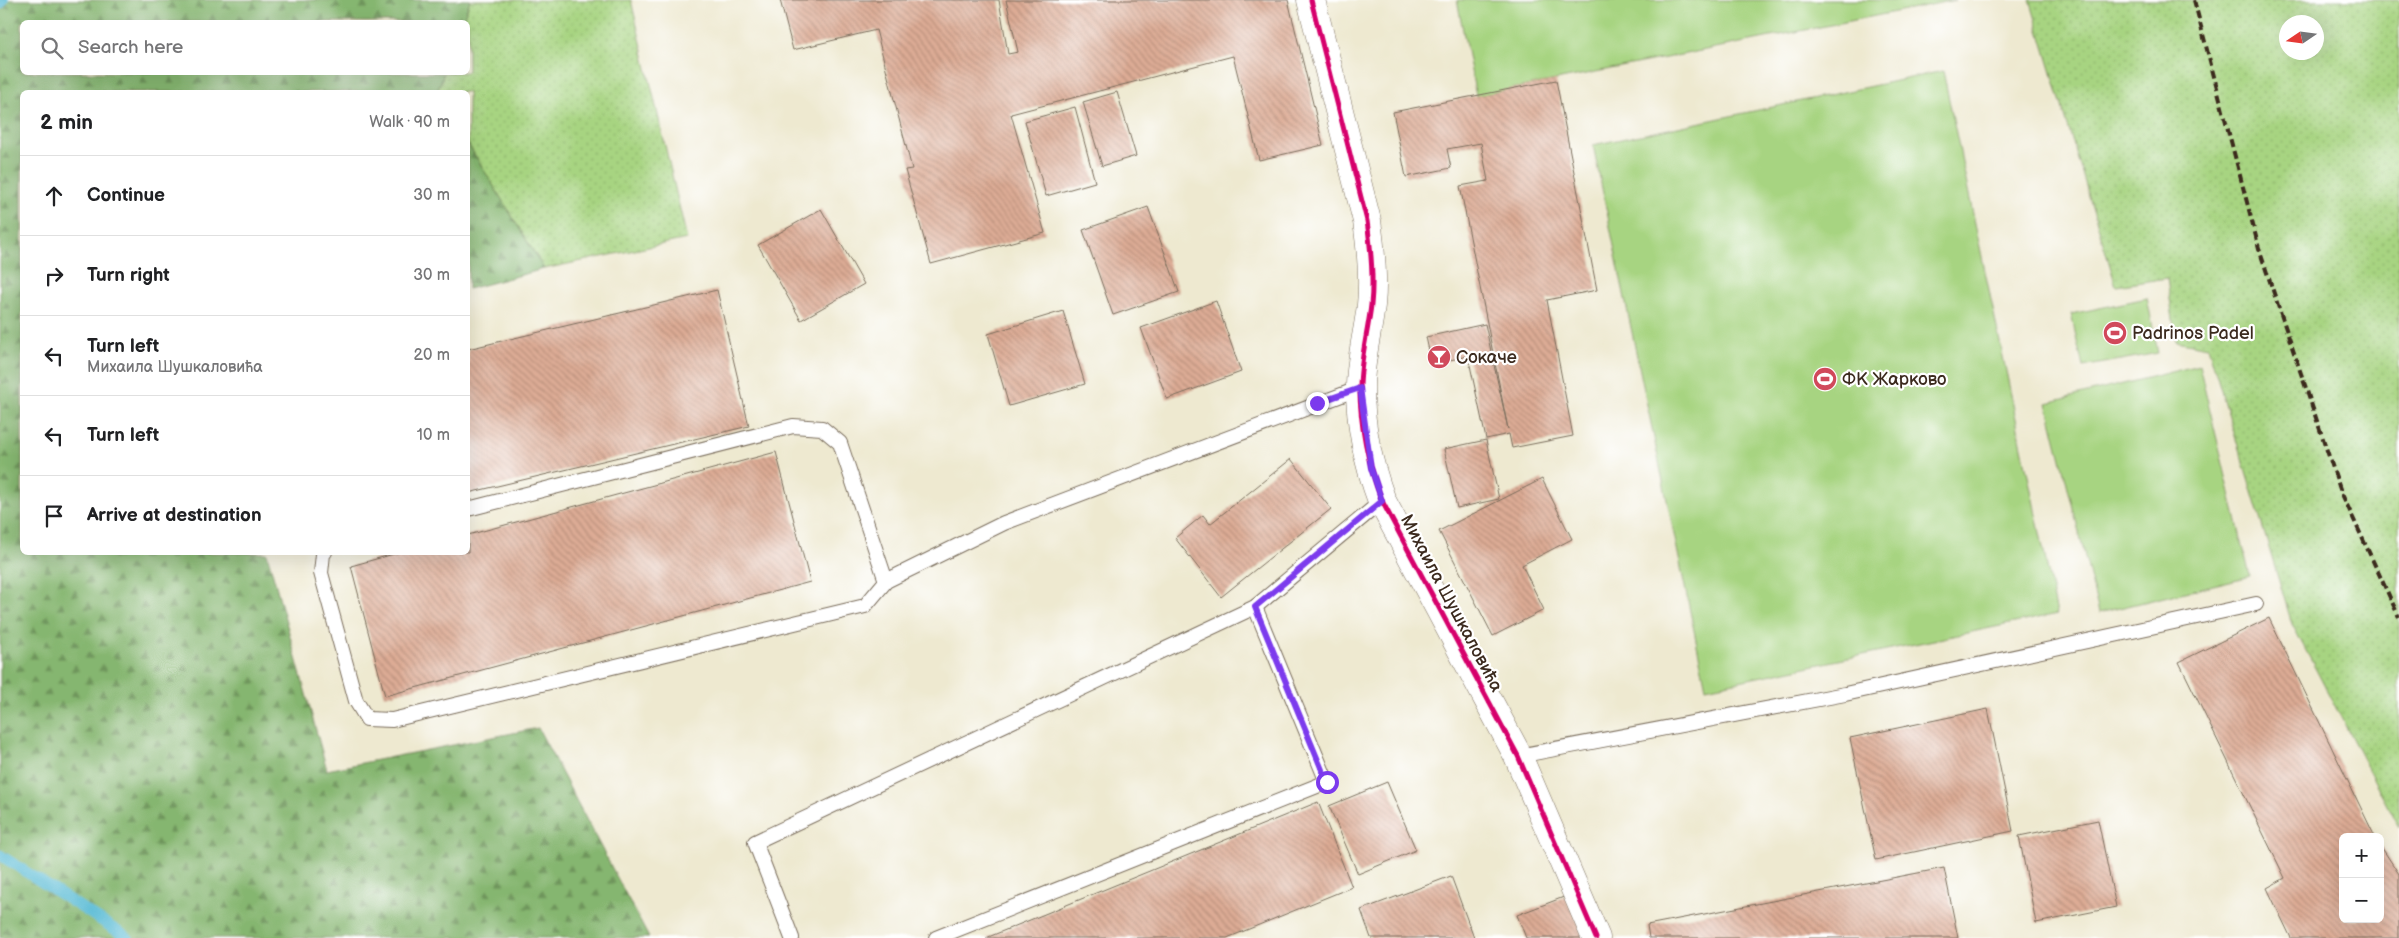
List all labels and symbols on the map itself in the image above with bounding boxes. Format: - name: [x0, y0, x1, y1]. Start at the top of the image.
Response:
- north arrow: [2279, 15, 2324, 60]
- sports icon: Padrinos Padel: [2102, 320, 2128, 346]
- place label: Padrinos Padel: [2132, 323, 2254, 344]
- bar icon: Сокаче: [1426, 344, 1452, 370]
- place label: Сокаче: [1456, 347, 1517, 368]
- sports icon: ФК Жарково: [1812, 366, 1838, 392]
- place label: ФК Жарково: [1842, 369, 1946, 390]
- route end: [1306, 392, 1329, 415]
- street label: Михаила Шушкаловића: [1396, 511, 1507, 696]
- route start: [1316, 771, 1339, 794]

